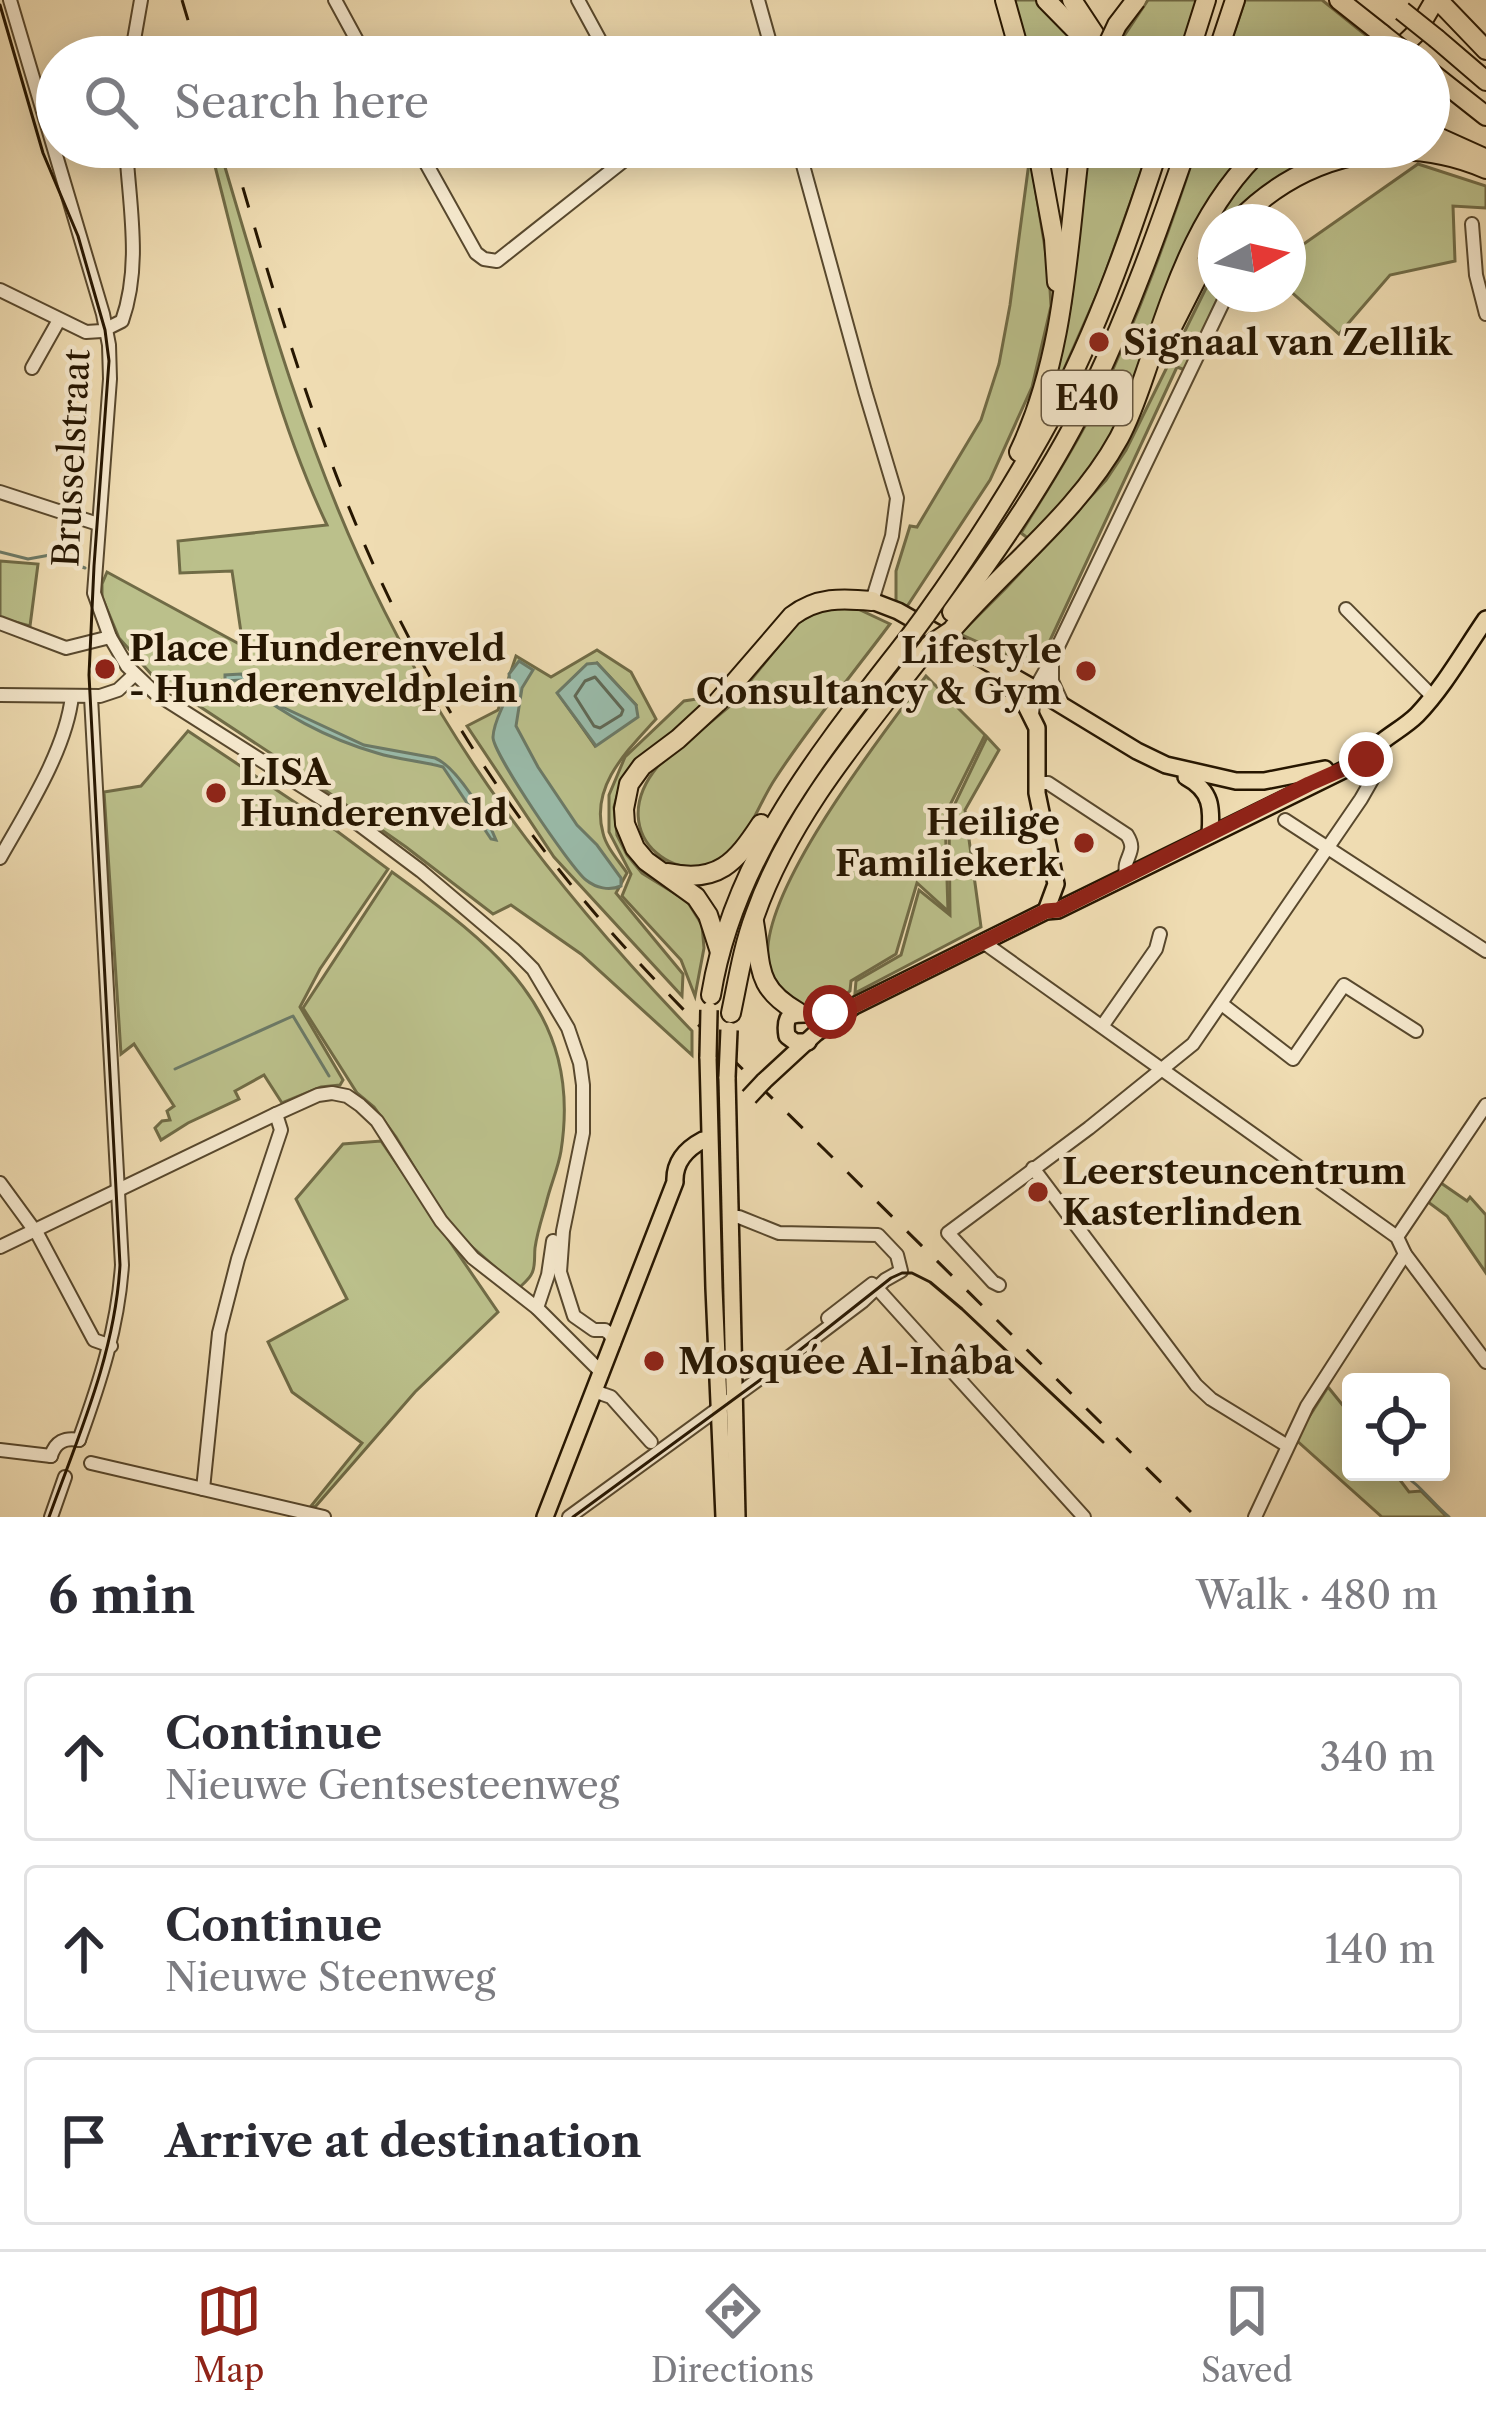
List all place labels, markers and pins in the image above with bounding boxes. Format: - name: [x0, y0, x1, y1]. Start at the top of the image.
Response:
- place label: Signaal van Zellik: [1123, 320, 1453, 364]
- marker: Signaal van Zellik: [1086, 329, 1112, 355]
- place label: Place Hunderenveld - Hunderenveldplein: [129, 626, 518, 711]
- place label: Lifestyle Consultancy & Gym: [696, 628, 1062, 713]
- marker: Place Hunderenveld - Hunderenveldplein: [92, 656, 118, 682]
- marker: Lifestyle Consultancy & Gym: [1073, 658, 1099, 684]
- place label: LISA Hunderenveld: [240, 750, 508, 835]
- marker: LISA Hunderenveld: [203, 780, 229, 806]
- place label: Heilige Familiekerk: [835, 800, 1061, 885]
- marker: Heilige Familiekerk: [1071, 830, 1097, 856]
- place label: Leersteuncentrum Kasterlinden: [1062, 1149, 1406, 1234]
- marker: Leersteuncentrum Kasterlinden: [1025, 1179, 1051, 1205]
- place label: Mosquée Al-Inâba: [678, 1339, 1015, 1383]
- marker: Mosquée Al-Inâba: [641, 1348, 667, 1374]

